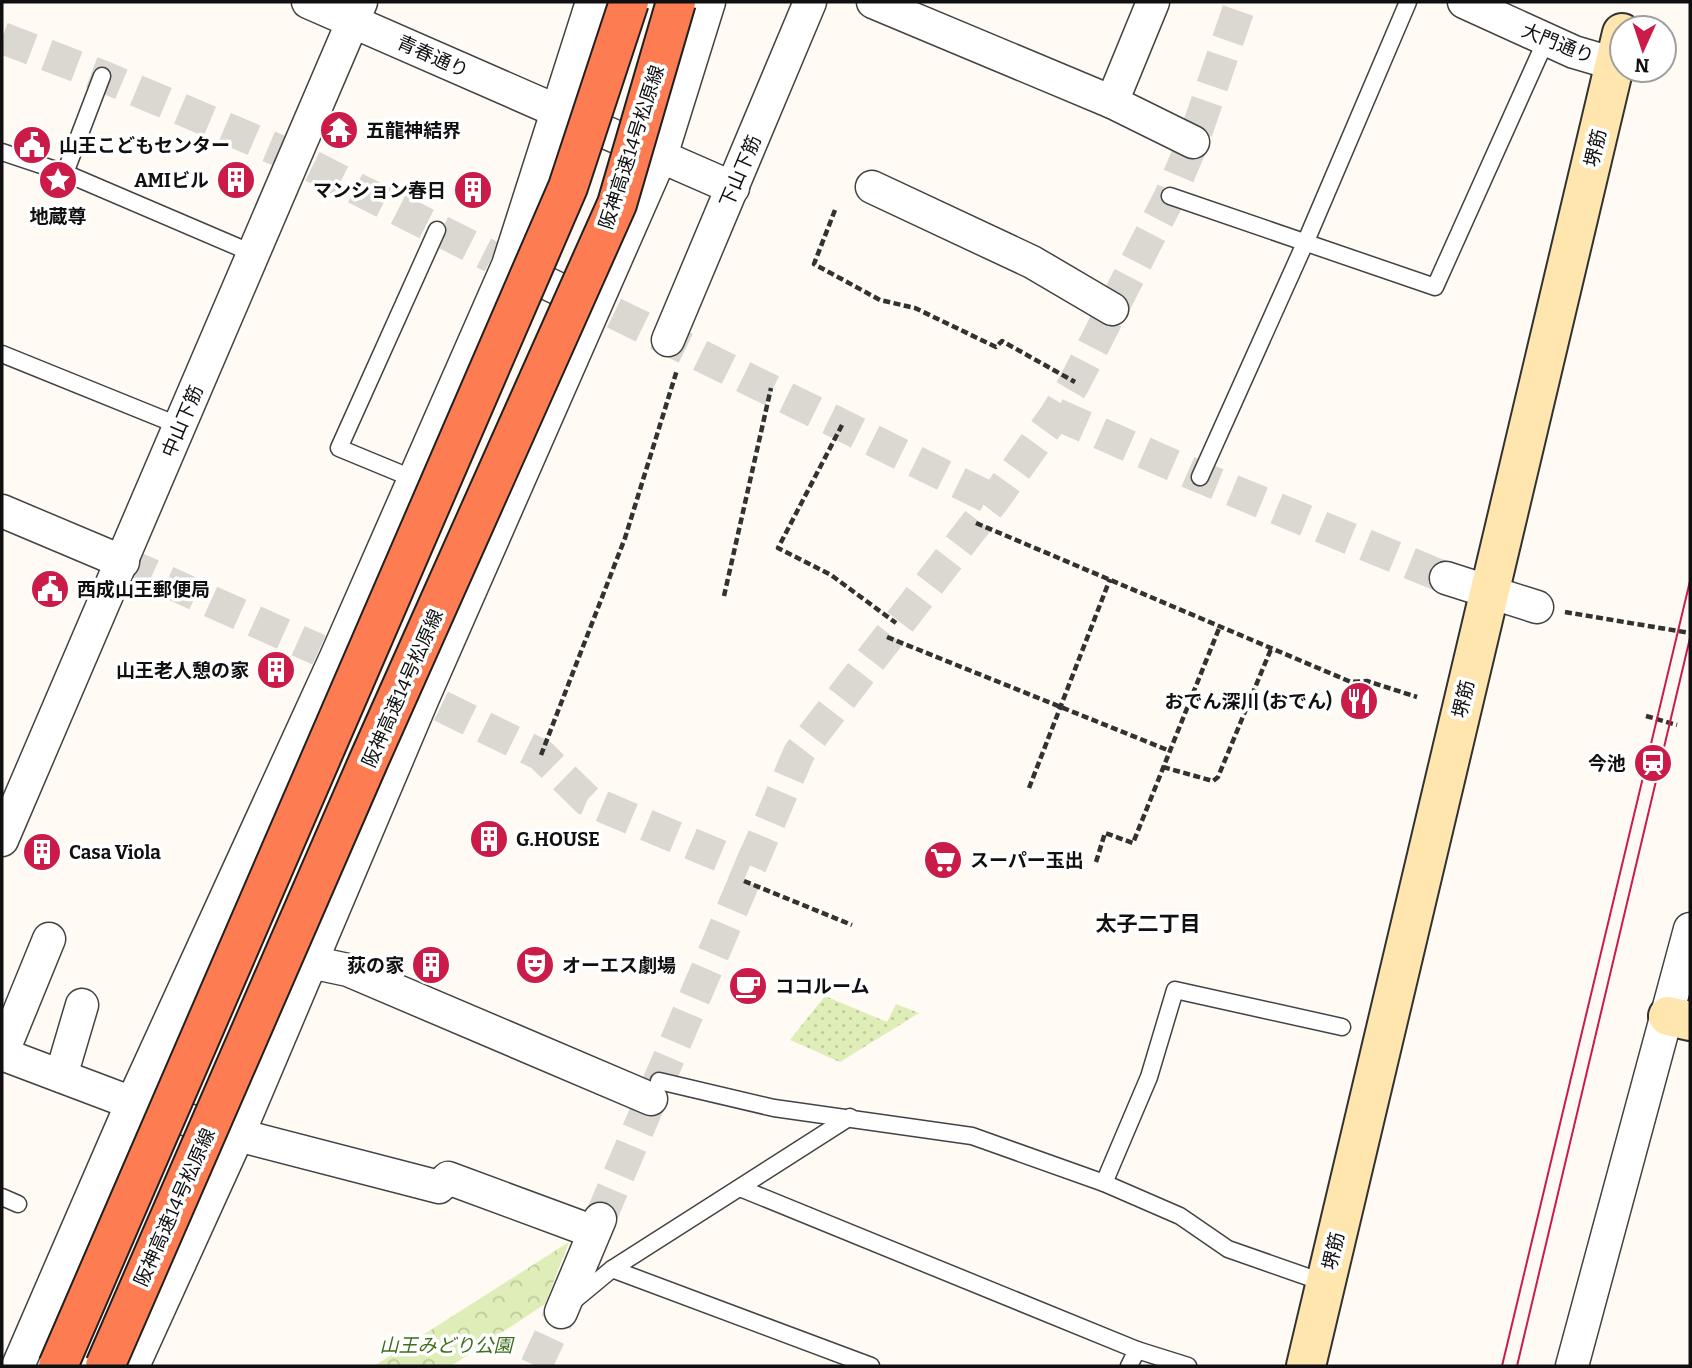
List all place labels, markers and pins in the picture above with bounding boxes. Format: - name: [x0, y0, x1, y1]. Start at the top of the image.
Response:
- temple icon: 五龍神結界: [318, 109, 360, 151]
- place label: 五龍神結界: [366, 119, 461, 142]
- public building icon: 山王こどもセンター: [11, 124, 53, 166]
- place label: 山王こどもセンター: [59, 134, 230, 157]
- place icon: 地蔵尊: [37, 159, 79, 201]
- building icon: AMIビル: [215, 159, 257, 201]
- place label: AMIビル: [134, 169, 209, 192]
- building icon: マンション春日: [452, 169, 494, 211]
- place label: マンション春日: [313, 179, 446, 202]
- place label: 地蔵尊: [29, 205, 87, 228]
- public building icon: 西成山王郵便局: [29, 568, 71, 610]
- place label: 西成山王郵便局: [77, 578, 210, 601]
- building icon: 山王老人憩の家: [255, 649, 297, 691]
- place label: 山王老人憩の家: [116, 659, 249, 682]
- restaurant icon: おでん深川 (おでん): [1338, 680, 1380, 722]
- place label: おでん深川 (おでん): [1165, 690, 1332, 713]
- station icon: 今池: [1632, 742, 1674, 784]
- place label: 今池: [1588, 752, 1626, 775]
- building icon: G.HOUSE: [468, 818, 510, 860]
- place label: G.HOUSE: [516, 828, 600, 851]
- building icon: Casa Viola: [21, 831, 63, 873]
- supermarket icon: スーパー玉出: [922, 839, 964, 881]
- place label: Casa Viola: [69, 841, 161, 864]
- place label: スーパー玉出: [970, 849, 1084, 872]
- building icon: 荻の家: [410, 944, 452, 986]
- theatre icon: オーエス劇場: [514, 944, 556, 986]
- place label: 荻の家: [347, 954, 404, 977]
- place label: オーエス劇場: [562, 954, 676, 977]
- cafe icon: ココルーム: [727, 965, 769, 1007]
- place label: ココルーム: [775, 975, 869, 998]

